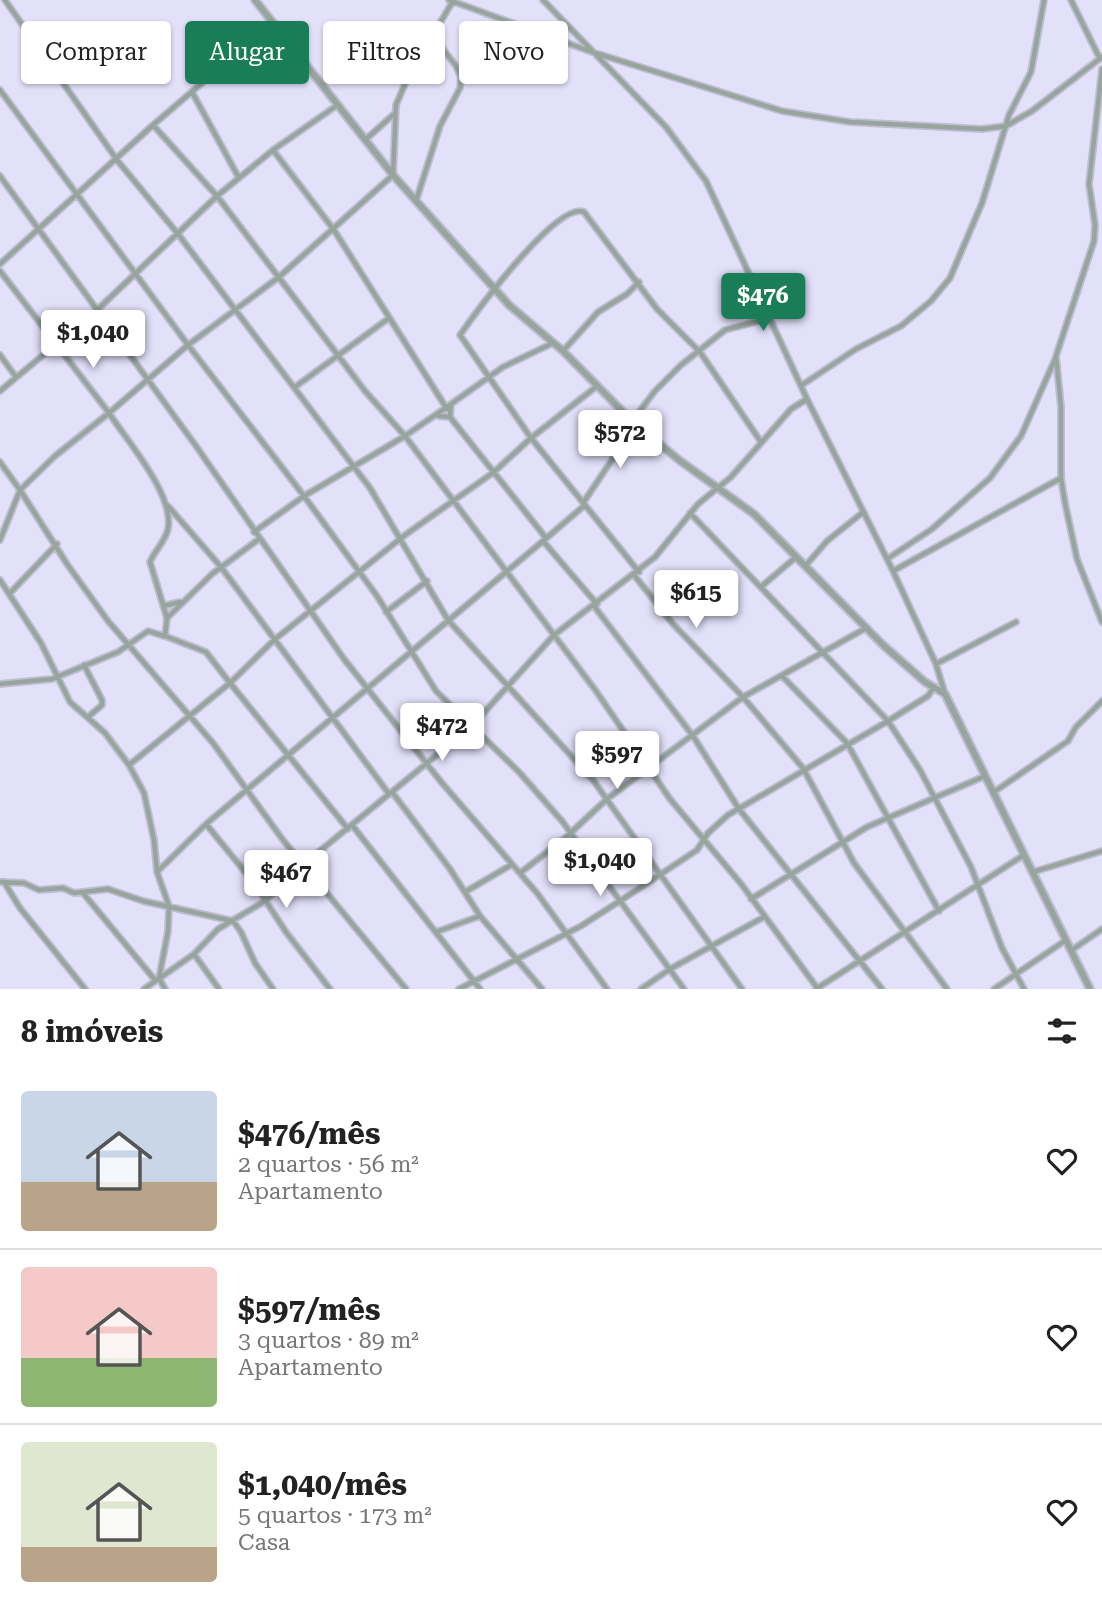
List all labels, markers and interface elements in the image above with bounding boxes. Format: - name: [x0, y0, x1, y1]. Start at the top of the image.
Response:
- chip: Comprar: [21, 21, 171, 84]
- chip: Alugar: [185, 21, 309, 84]
- chip: Filtros: [323, 21, 445, 84]
- chip: Novo: [459, 21, 568, 84]
- pin: $476: [722, 274, 804, 333]
- text: $476: [737, 282, 789, 309]
- pin: $1,040: [36, 310, 150, 370]
- text: $1,040: [57, 319, 129, 346]
- pin: $572: [579, 410, 661, 470]
- text: $572: [594, 419, 646, 446]
- pin: $615: [655, 570, 737, 630]
- text: $615: [670, 579, 722, 606]
- pin: $472: [401, 704, 483, 763]
- text: $472: [416, 712, 468, 739]
- pin: $597: [576, 732, 658, 791]
- text: $597: [591, 740, 643, 767]
- pin: $1,040: [543, 838, 657, 898]
- text: $1,040: [564, 847, 636, 874]
- pin: $467: [245, 850, 327, 910]
- text: $467: [260, 859, 312, 886]
- icon: filters: [1043, 1012, 1081, 1050]
- text: 8 imóveis: [21, 1014, 163, 1049]
- text: $476/mês: [238, 1116, 380, 1151]
- icon: home: [77, 1119, 161, 1203]
- icon: heart: [1043, 1142, 1081, 1180]
- text: 2 quartos · 56 m²: [238, 1151, 419, 1178]
- text: Apartamento: [238, 1178, 383, 1205]
- text: $597/mês: [238, 1292, 380, 1327]
- icon: home: [77, 1295, 161, 1379]
- icon: heart: [1043, 1318, 1081, 1356]
- text: 3 quartos · 89 m²: [238, 1327, 419, 1354]
- text: Apartamento: [238, 1354, 383, 1381]
- text: $1,040/mês: [238, 1467, 407, 1502]
- icon: home: [77, 1470, 161, 1554]
- icon: heart: [1043, 1493, 1081, 1531]
- text: 5 quartos · 173 m²: [238, 1502, 432, 1529]
- text: Casa: [238, 1529, 290, 1556]

